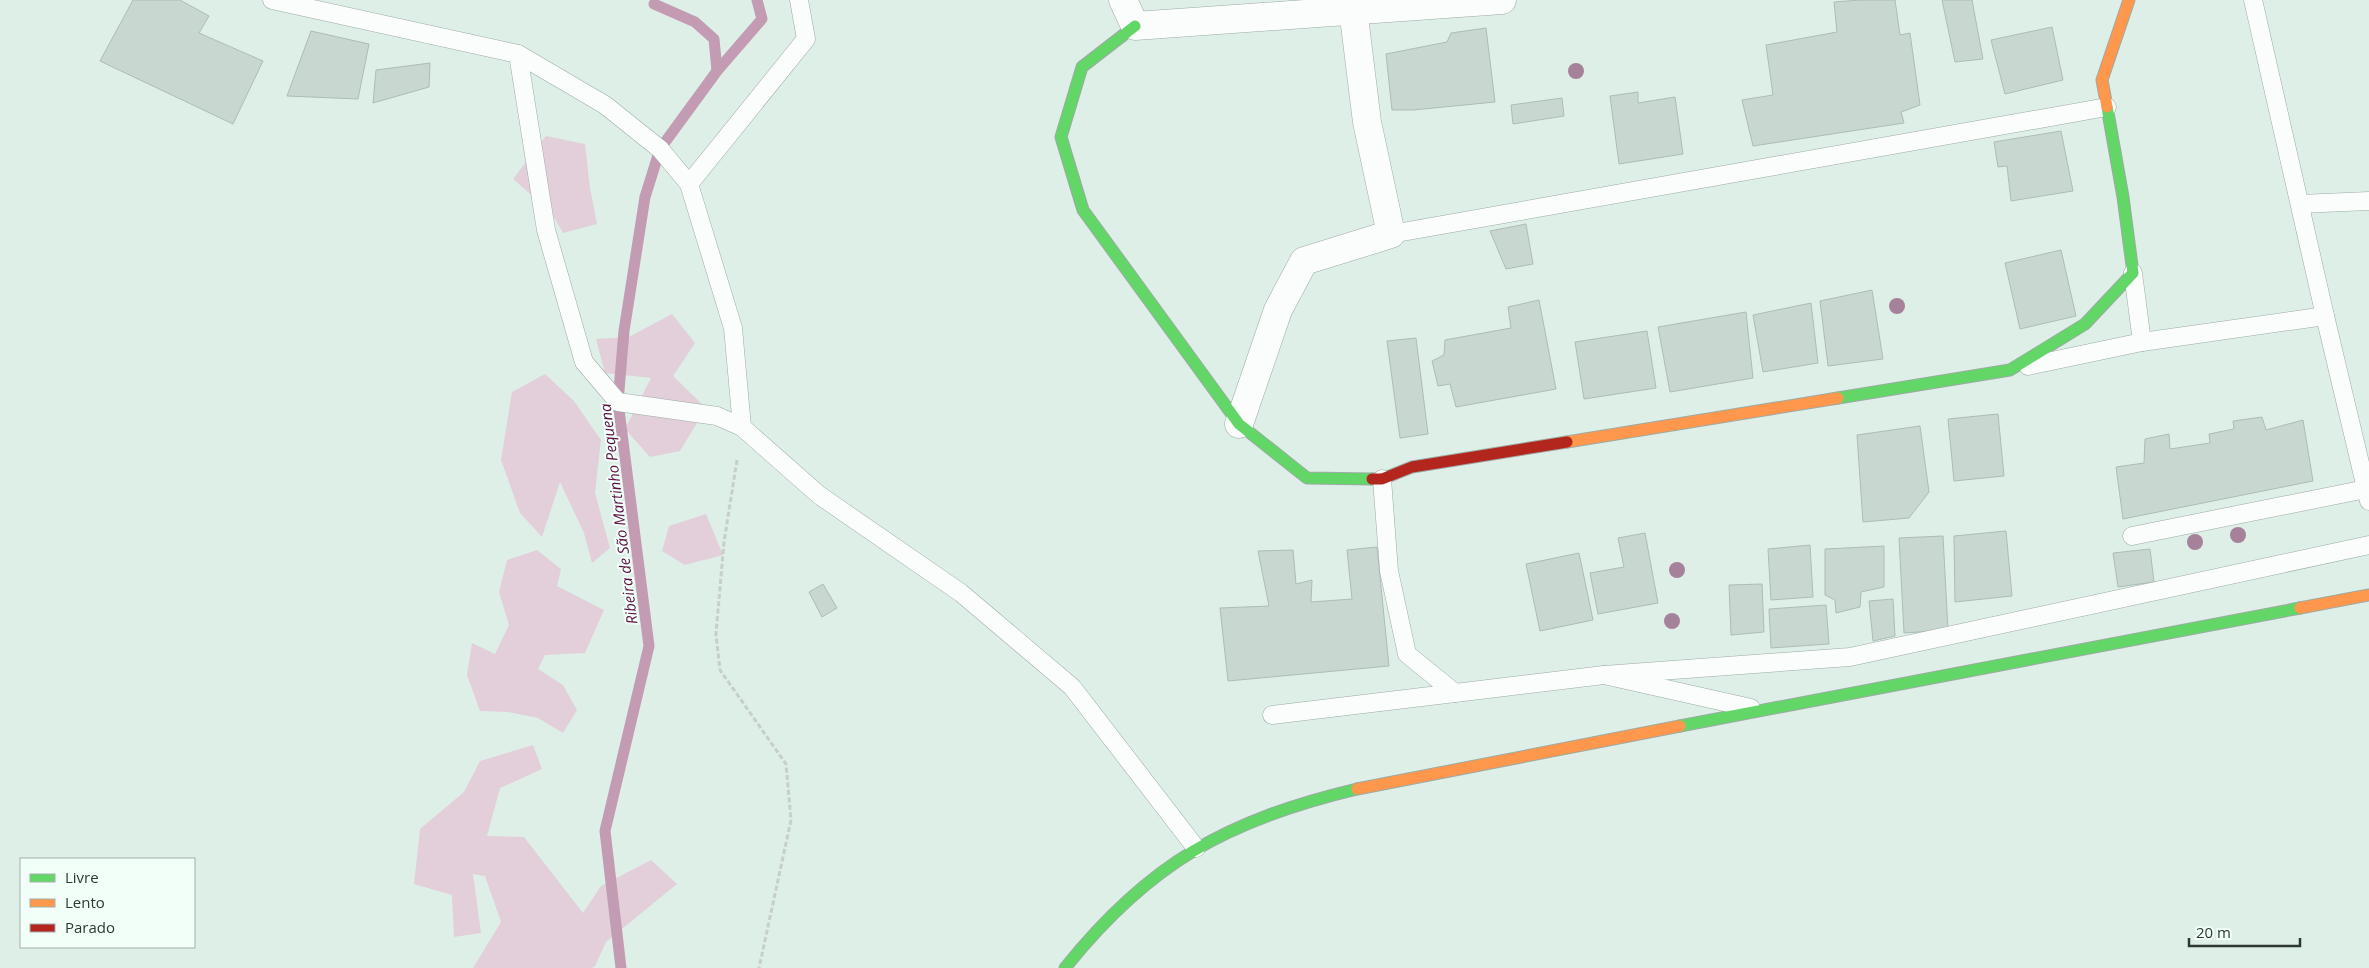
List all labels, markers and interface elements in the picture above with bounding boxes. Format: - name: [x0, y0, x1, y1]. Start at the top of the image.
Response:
- water label: Ribeira de São Martinho Pequena: [594, 402, 641, 625]
- legend: [20, 858, 195, 948]
- text: Livre: [65, 867, 99, 887]
- text: Lento: [65, 892, 105, 912]
- scale bar: [2189, 916, 2300, 948]
- text: Parado: [65, 917, 115, 937]
- text: 20 m: [2196, 922, 2231, 942]

